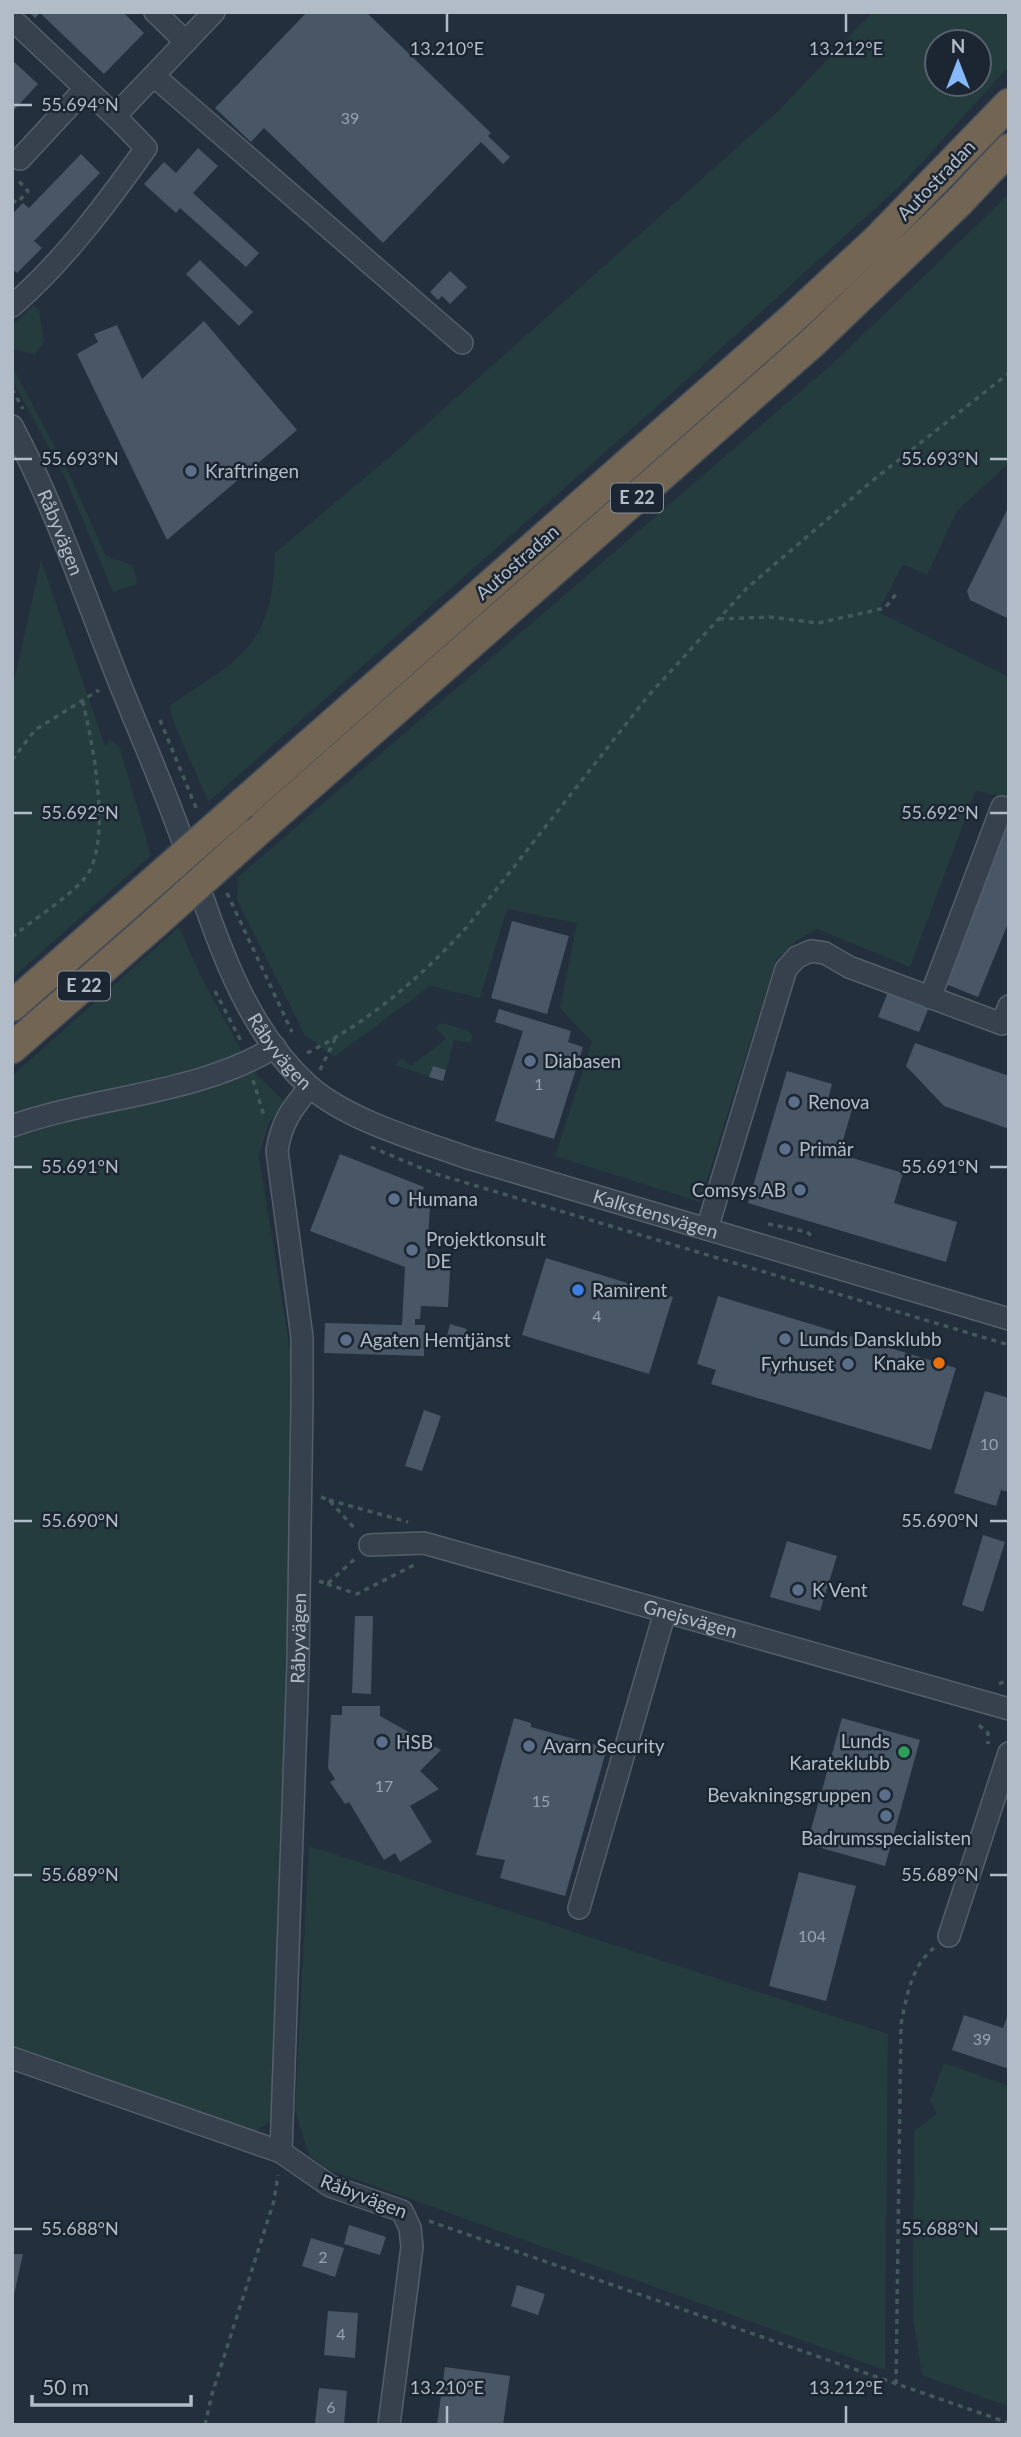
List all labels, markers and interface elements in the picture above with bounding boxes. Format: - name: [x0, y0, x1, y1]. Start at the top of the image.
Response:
- north arrow: [923, 28, 993, 98]
- text: N: [951, 34, 965, 57]
- text: 13.210°E: [410, 37, 484, 59]
- text: 13.212°E: [809, 37, 883, 59]
- text: 55.694°N: [41, 93, 119, 115]
- house number: 39: [341, 108, 359, 127]
- street label: Autostradan: [892, 135, 980, 225]
- text: 55.693°N: [41, 447, 119, 469]
- text: 55.693°N: [901, 447, 979, 469]
- place label: Kraftringen: [205, 459, 299, 482]
- marker: Kraftringen: [183, 463, 199, 479]
- road number: E 22: [611, 484, 663, 512]
- street label: Råbyvägen: [33, 486, 89, 578]
- street label: Autostradan: [470, 519, 563, 604]
- text: 55.692°N: [41, 801, 119, 823]
- text: 55.692°N: [901, 801, 979, 823]
- road number: E 22: [58, 972, 110, 1001]
- street label: Råbyvägen: [243, 1009, 317, 1094]
- place label: Diabasen: [544, 1049, 621, 1072]
- marker: Diabasen: [522, 1053, 538, 1069]
- house number: 1: [534, 1074, 544, 1093]
- place label: Renova: [808, 1090, 869, 1113]
- marker: Renova: [786, 1094, 802, 1110]
- place label: Primär: [799, 1137, 854, 1160]
- marker: Primär: [777, 1141, 793, 1157]
- text: 55.691°N: [41, 1155, 119, 1177]
- text: 55.691°N: [901, 1155, 979, 1177]
- place label: Comsys AB: [692, 1178, 786, 1201]
- marker: Comsys AB: [792, 1182, 808, 1198]
- street label: Kalkstensvägen: [591, 1184, 721, 1243]
- place label: Humana: [408, 1187, 478, 1210]
- marker: Humana: [386, 1191, 402, 1207]
- place label: Projektkonsult DE: [426, 1227, 546, 1272]
- marker: Projektkonsult DE: [404, 1242, 420, 1258]
- place label: Ramirent: [592, 1278, 667, 1301]
- marker: Ramirent: [570, 1282, 586, 1298]
- house number: 4: [592, 1306, 602, 1325]
- place label: Lunds Dansklubb: [799, 1327, 942, 1350]
- place label: Agaten Hemtjänst: [360, 1328, 511, 1351]
- marker: Lunds Dansklubb: [777, 1331, 793, 1347]
- marker: Agaten Hemtjänst: [338, 1332, 354, 1348]
- place label: Knake: [873, 1351, 925, 1374]
- place label: Fyrhuset: [761, 1352, 834, 1375]
- marker: Knake: [931, 1355, 947, 1371]
- marker: Fyrhuset: [840, 1356, 856, 1372]
- house number: 10: [980, 1434, 998, 1453]
- text: 55.690°N: [41, 1509, 119, 1531]
- text: 55.690°N: [901, 1509, 979, 1531]
- place label: K Vent: [812, 1578, 868, 1601]
- marker: K Vent: [790, 1582, 806, 1598]
- street label: Råbyvägen: [285, 1593, 310, 1684]
- street label: Gnejsvägen: [641, 1594, 740, 1642]
- place label: Lunds Karateklubb: [789, 1729, 890, 1774]
- place label: HSB: [396, 1730, 433, 1753]
- marker: HSB: [374, 1734, 390, 1750]
- place label: Avarn Security: [543, 1734, 665, 1757]
- marker: Avarn Security: [521, 1738, 537, 1754]
- marker: Lunds Karateklubb: [896, 1744, 912, 1760]
- house number: 17: [375, 1776, 393, 1795]
- place label: Bevakningsgruppen: [707, 1783, 871, 1806]
- marker: Bevakningsgruppen: [877, 1787, 893, 1803]
- house number: 15: [532, 1791, 550, 1810]
- marker: Badrumsspecialisten: [878, 1808, 894, 1824]
- place label: Badrumsspecialisten: [801, 1826, 971, 1849]
- text: 55.689°N: [41, 1863, 119, 1885]
- text: 55.689°N: [901, 1863, 979, 1885]
- house number: 104: [798, 1926, 826, 1945]
- house number: 39: [973, 2029, 991, 2048]
- street label: Råbyvägen: [318, 2169, 411, 2223]
- text: 55.688°N: [41, 2217, 119, 2239]
- text: 55.688°N: [901, 2217, 979, 2239]
- house number: 2: [318, 2247, 328, 2266]
- house number: 4: [336, 2324, 346, 2343]
- scale bar: [32, 2364, 191, 2408]
- text: 50 m: [42, 2374, 89, 2399]
- text: 13.210°E: [410, 2376, 484, 2398]
- text: 13.212°E: [809, 2376, 883, 2398]
- house number: 6: [326, 2397, 336, 2416]

